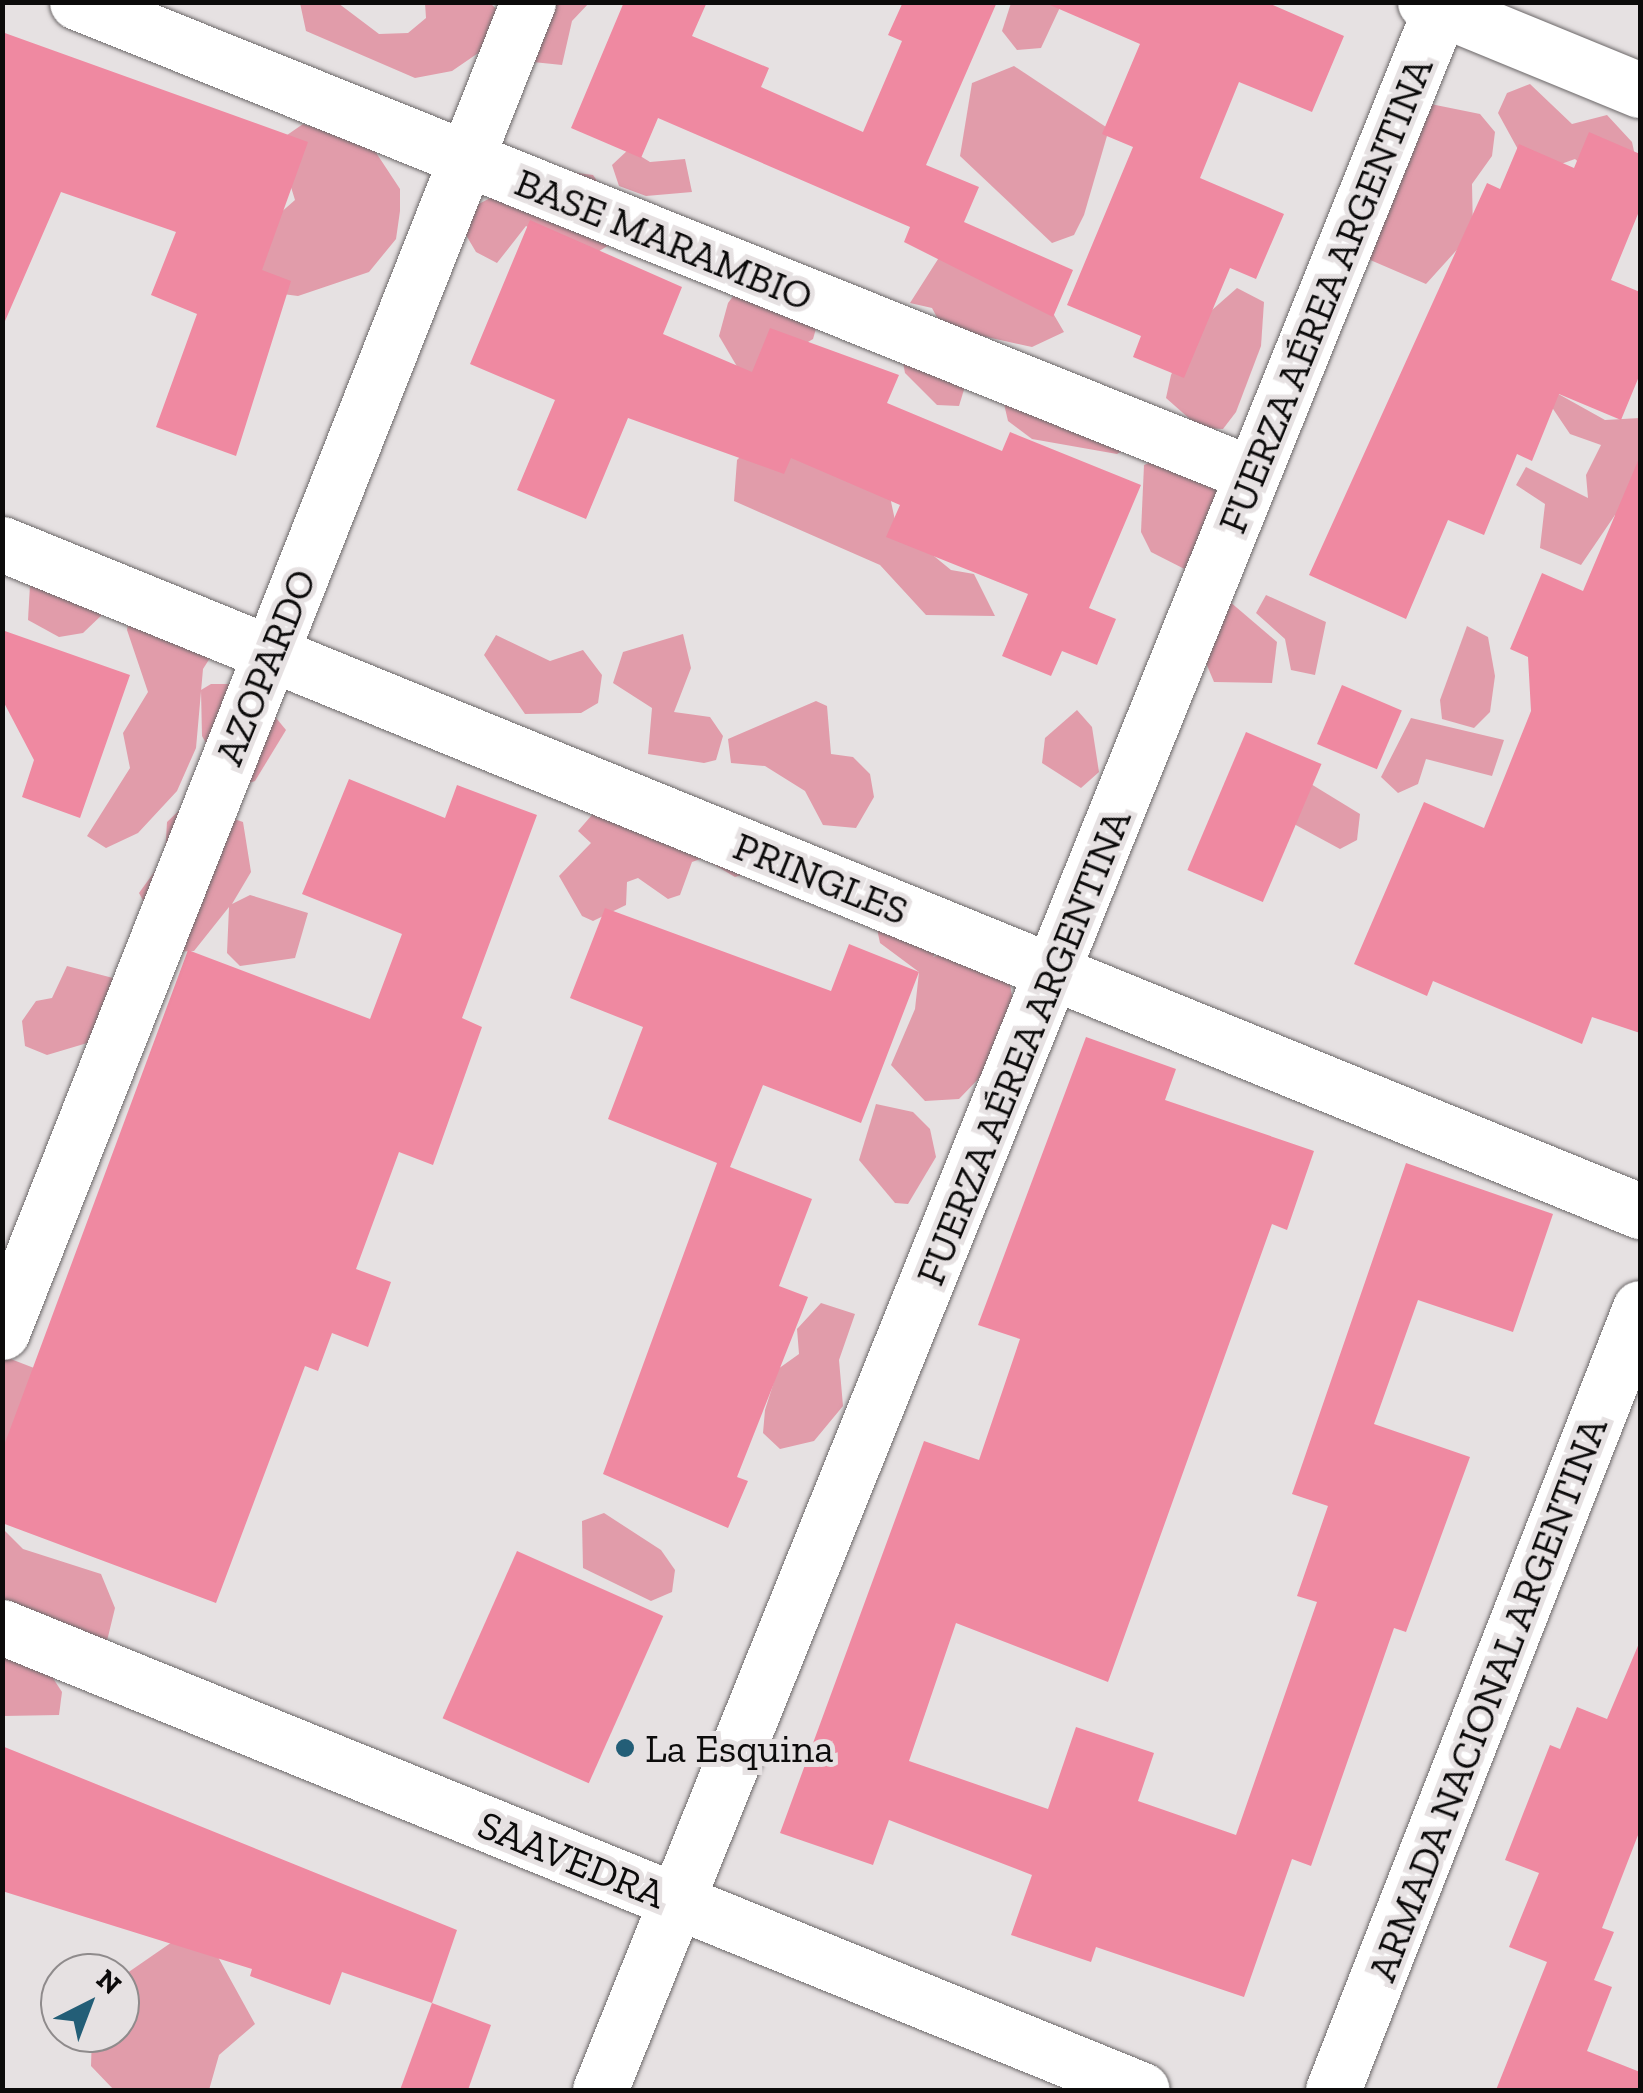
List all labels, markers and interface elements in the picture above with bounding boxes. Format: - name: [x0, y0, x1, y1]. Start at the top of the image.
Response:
- street label: FUERZA AÉREA ARGENTINA: [1207, 48, 1443, 542]
- street label: BASE MARAMBIO: [508, 158, 820, 320]
- street label: AZOPARDO: [204, 562, 326, 772]
- street label: FUERZA AÉREA ARGENTINA: [905, 800, 1141, 1294]
- street label: PRINGLES: [727, 821, 915, 935]
- street label: ARMADA NACIONAL ARGENTINA: [1357, 1409, 1617, 1989]
- place label: La Esquina: [645, 1724, 833, 1772]
- marker: La Esquina: [614, 1737, 636, 1759]
- street label: SAAVEDRA: [471, 1800, 673, 1918]
- north arrow: [40, 1953, 140, 2053]
- text: N: [90, 1962, 128, 2001]

